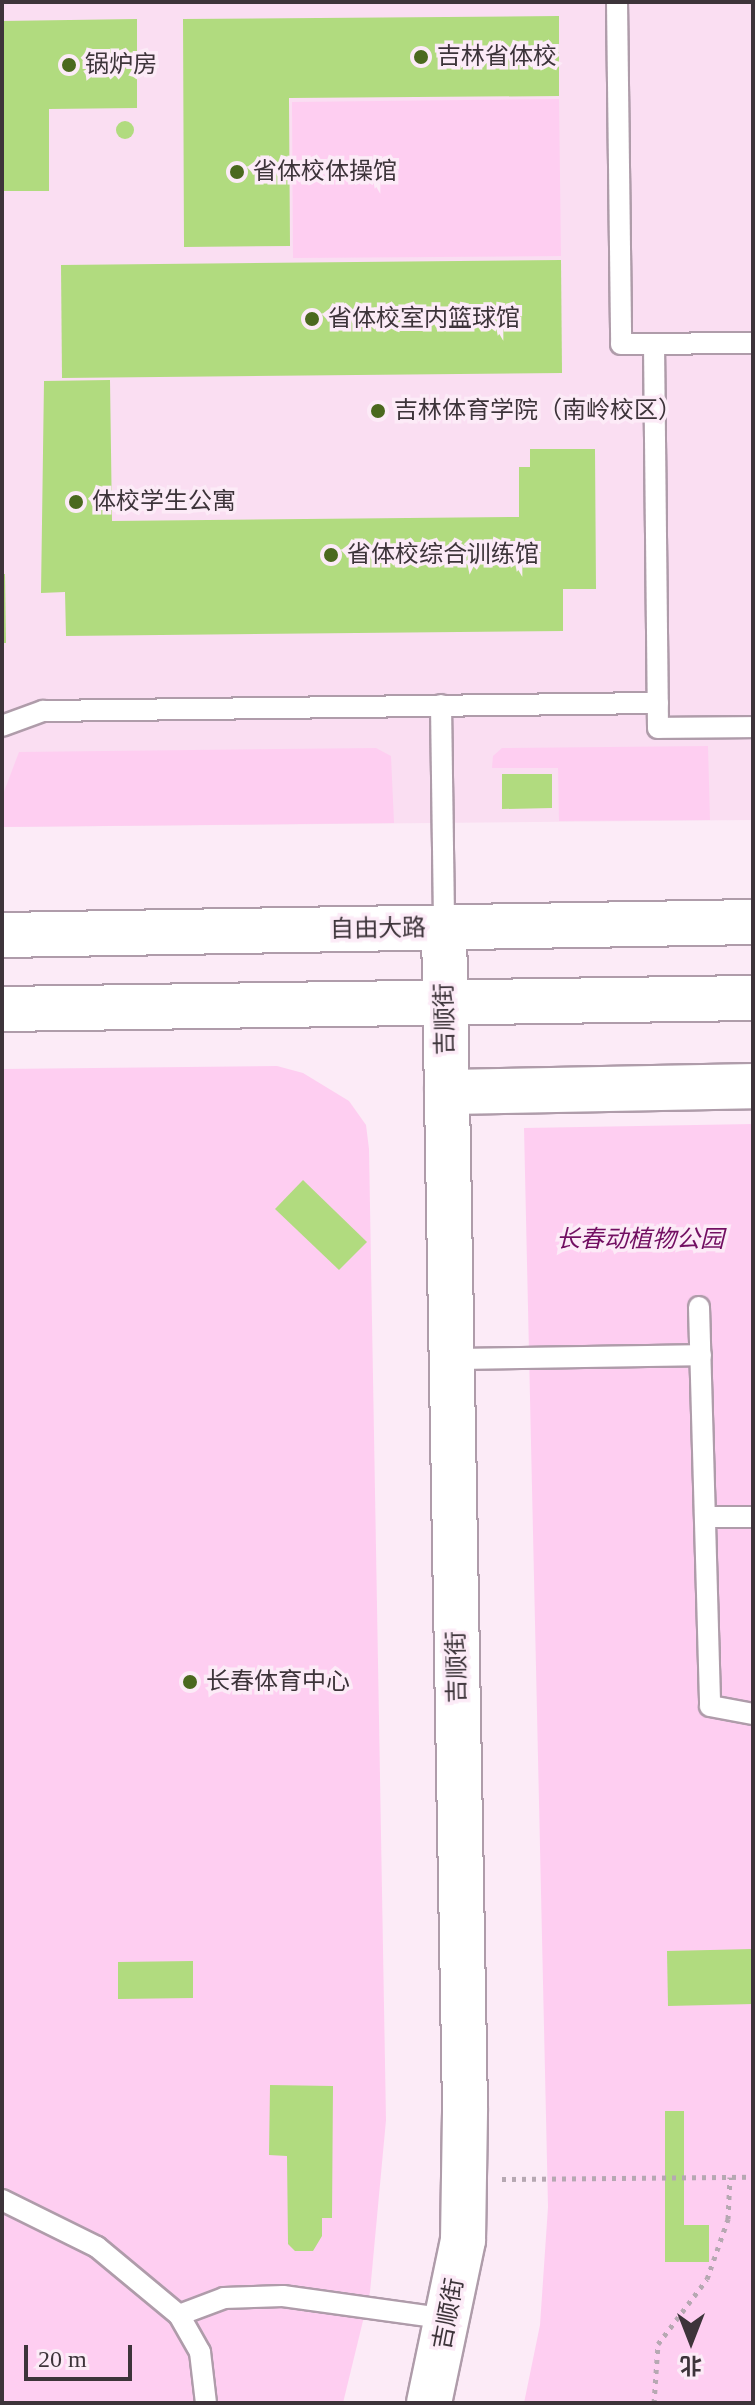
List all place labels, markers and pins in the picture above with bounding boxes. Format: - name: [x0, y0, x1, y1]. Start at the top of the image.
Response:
- place label: 吉林省体校: [437, 43, 557, 71]
- marker: 吉林省体校: [412, 48, 430, 66]
- place label: 锅炉房: [85, 51, 157, 79]
- marker: 锅炉房: [60, 56, 78, 74]
- place label: 省体校体操馆: [253, 158, 397, 186]
- marker: 省体校体操馆: [228, 163, 246, 181]
- place label: 省体校室内篮球馆: [328, 305, 520, 333]
- marker: 省体校室内篮球馆: [303, 310, 321, 328]
- place label: 吉林体育学院（南岭校区）: [394, 397, 682, 425]
- marker: 吉林体育学院（南岭校区）: [369, 402, 387, 420]
- place label: 体校学生公寓: [92, 488, 236, 516]
- marker: 体校学生公寓: [67, 493, 85, 511]
- place label: 省体校综合训练馆: [347, 541, 539, 569]
- marker: 省体校综合训练馆: [322, 546, 340, 564]
- place label: 长春体育中心: [206, 1668, 350, 1696]
- marker: 长春体育中心: [181, 1673, 199, 1691]

